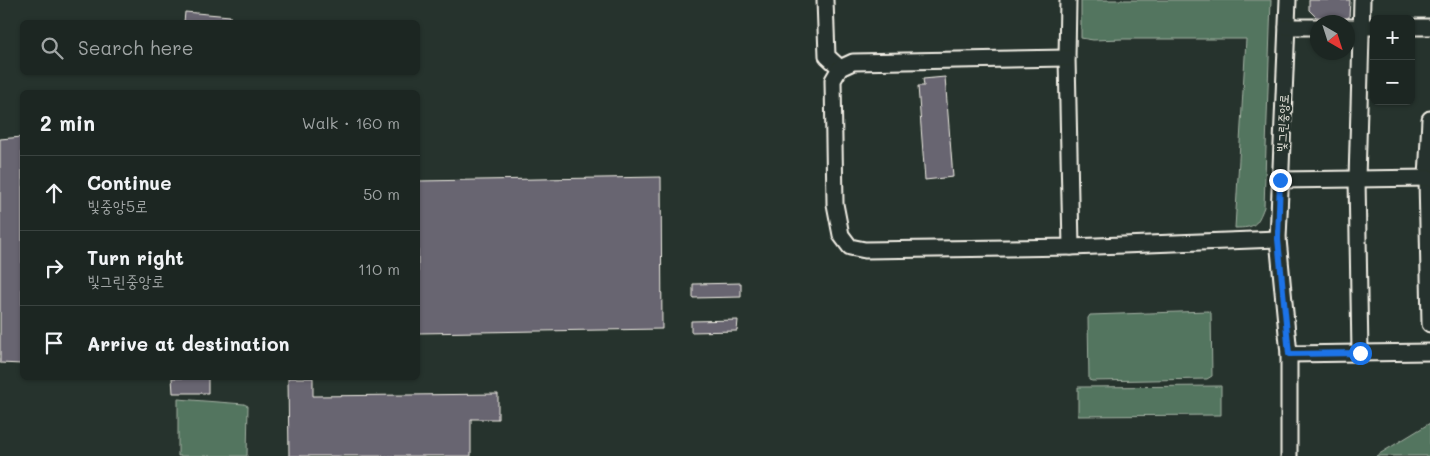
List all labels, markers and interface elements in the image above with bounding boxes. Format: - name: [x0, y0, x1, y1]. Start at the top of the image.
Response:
- north arrow: [1310, 15, 1355, 60]
- map controls: [1370, 15, 1415, 105]
- button: +: [1370, 15, 1415, 60]
- search box: [20, 20, 420, 75]
- icon: search: [38, 34, 66, 62]
- text: Search here: [78, 35, 194, 60]
- button: −: [1370, 60, 1415, 105]
- street label: 빛그린중앙로: [1272, 94, 1292, 152]
- text: 2 min: [40, 109, 95, 136]
- text: Walk · 160 m: [302, 112, 400, 133]
- route end: [1269, 169, 1292, 192]
- text: Continue: [87, 170, 172, 195]
- icon: ahead: [40, 179, 68, 207]
- text: 50 m: [363, 183, 400, 204]
- text: 빛중앙5로: [87, 195, 148, 216]
- text: Turn right: [87, 245, 184, 270]
- icon: right: [40, 254, 68, 282]
- text: 110 m: [358, 258, 400, 279]
- text: 빛그린중앙로: [87, 270, 164, 291]
- icon: arrive: [40, 329, 68, 357]
- text: Arrive at destination: [87, 331, 290, 356]
- route start: [1349, 342, 1372, 365]

